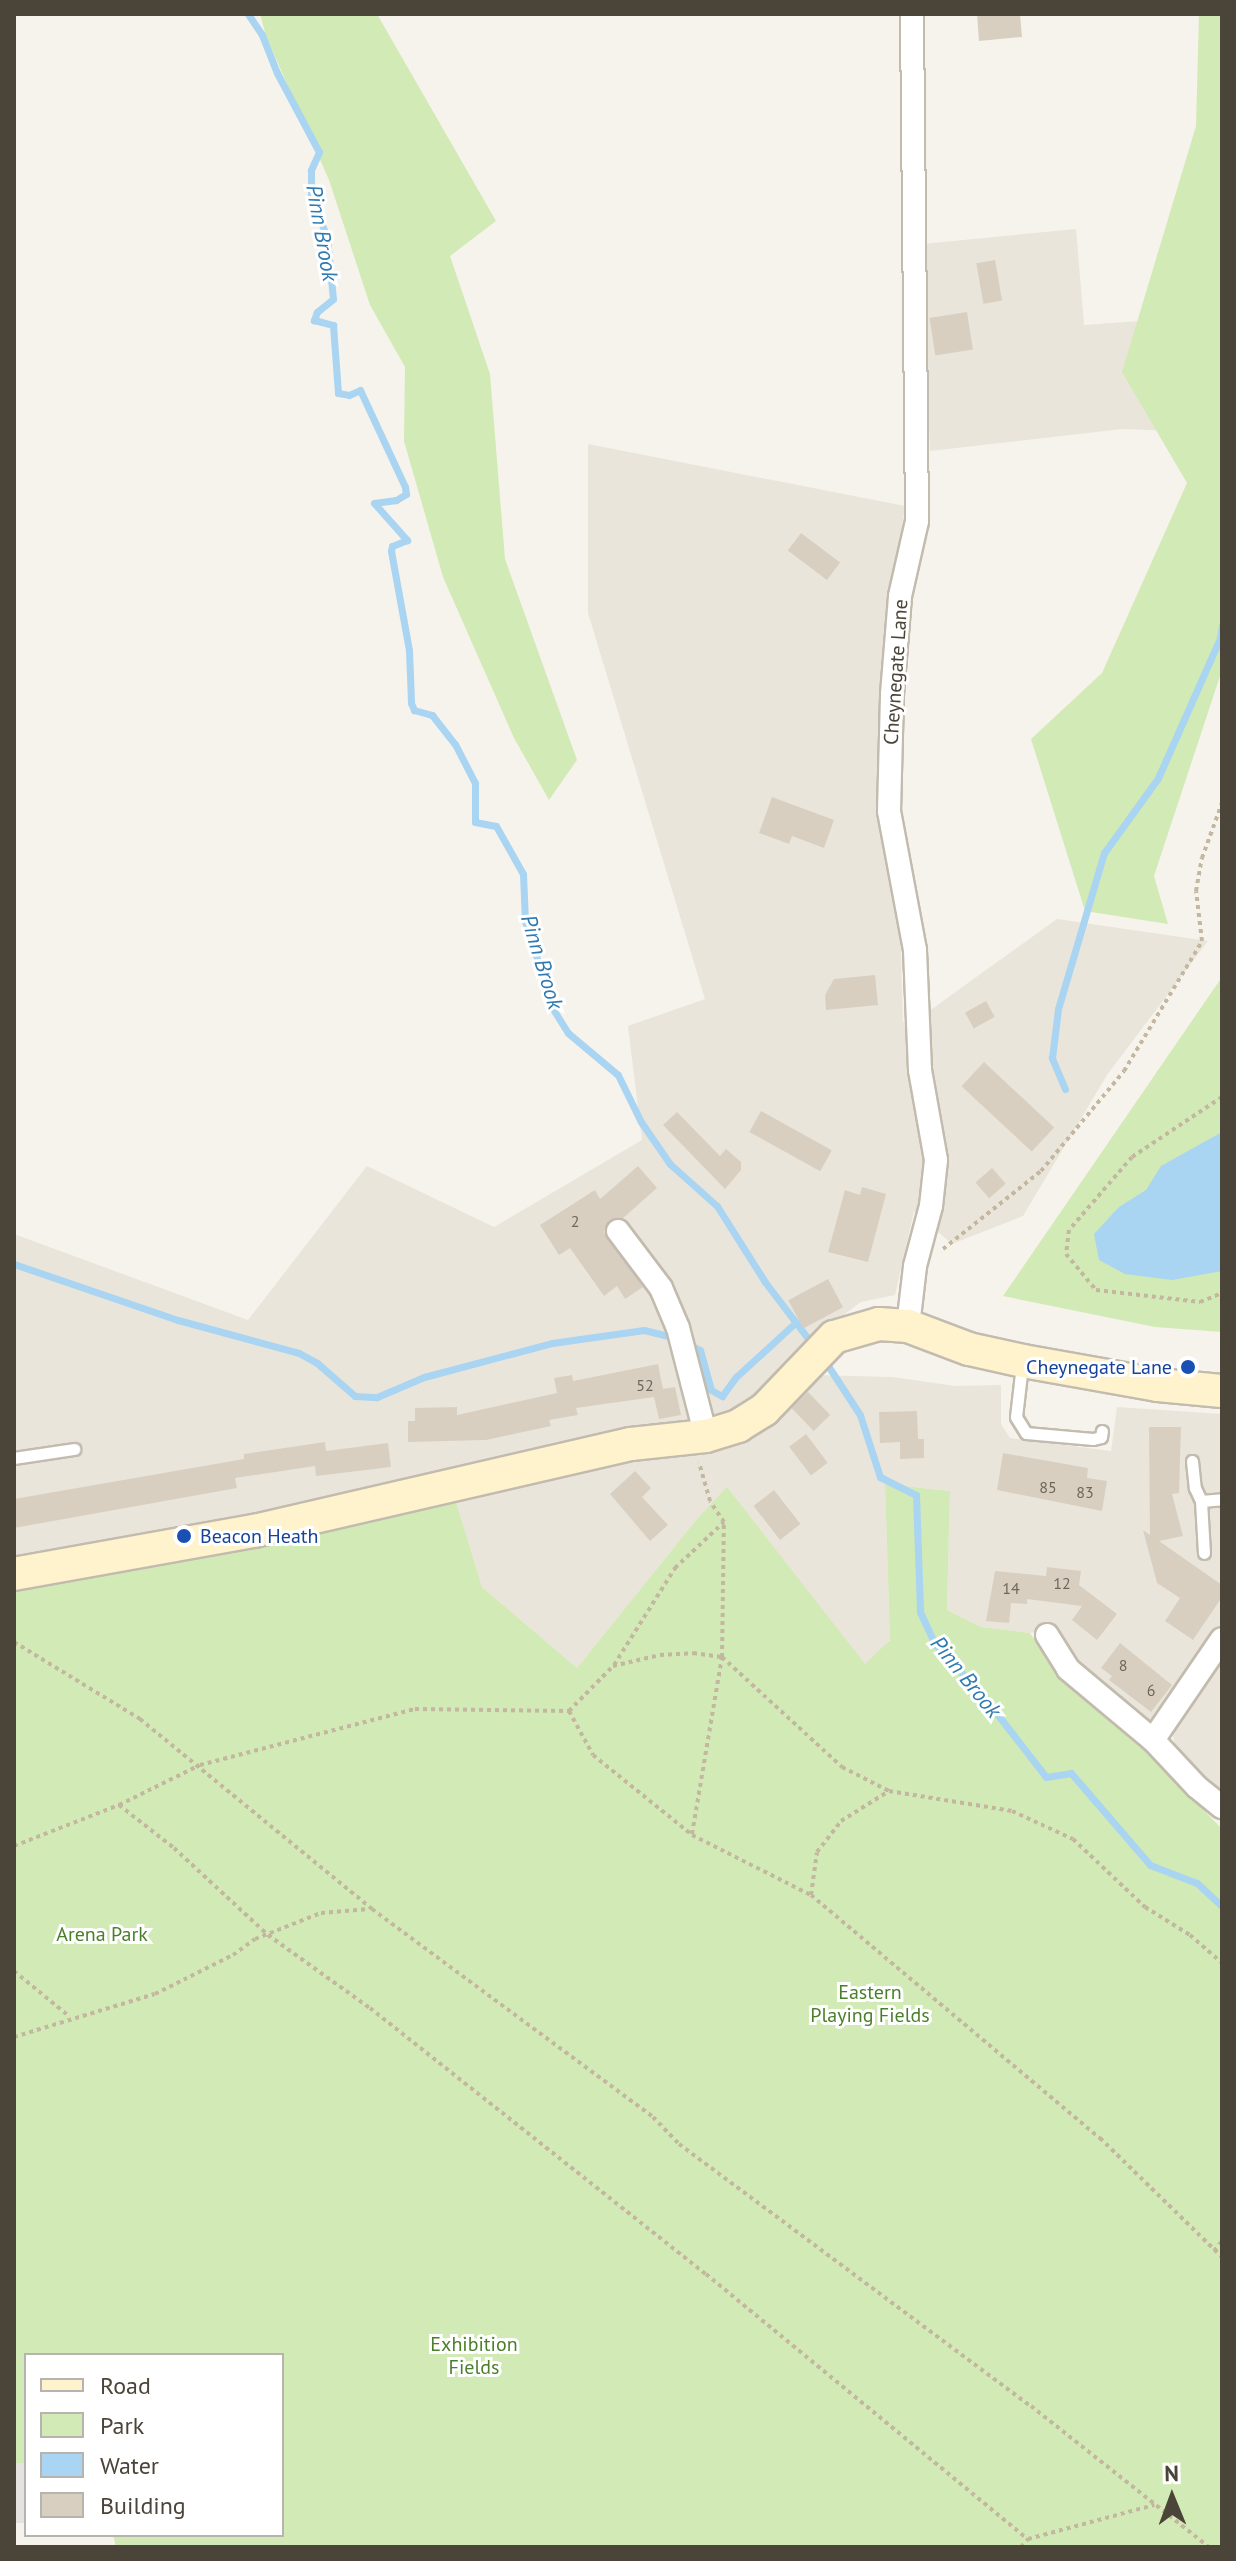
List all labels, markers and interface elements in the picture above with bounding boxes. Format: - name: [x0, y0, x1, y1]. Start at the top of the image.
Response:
- water label: Pinn Brook: [301, 183, 343, 283]
- street label: Cheynegate Lane: [879, 598, 913, 746]
- water label: Pinn Brook: [515, 912, 569, 1012]
- house number: 2: [571, 1211, 579, 1231]
- place label: Cheynegate Lane: [1026, 1355, 1172, 1379]
- marker: Cheynegate Lane: [1179, 1358, 1197, 1376]
- house number: 52: [636, 1375, 654, 1395]
- house number: 85: [1039, 1477, 1057, 1497]
- house number: 83: [1076, 1482, 1094, 1502]
- place label: Beacon Heath: [200, 1524, 319, 1548]
- marker: Beacon Heath: [175, 1527, 193, 1545]
- house number: 12: [1053, 1573, 1071, 1593]
- house number: 14: [1002, 1578, 1020, 1598]
- water label: Pinn Brook: [925, 1631, 1007, 1723]
- house number: 8: [1119, 1655, 1127, 1675]
- house number: 6: [1147, 1680, 1155, 1700]
- park label: Arena Park: [56, 1922, 148, 1946]
- park label: Eastern Playing Fields: [810, 1980, 930, 2027]
- park label: Exhibition Fields: [430, 2333, 518, 2380]
- legend: [24, 2353, 284, 2537]
- text: Road: [100, 2370, 151, 2401]
- text: Park: [100, 2410, 144, 2441]
- text: Water: [100, 2450, 159, 2481]
- north arrow: [1132, 2457, 1212, 2537]
- text: N: [1164, 2459, 1179, 2487]
- text: Building: [100, 2490, 186, 2521]

